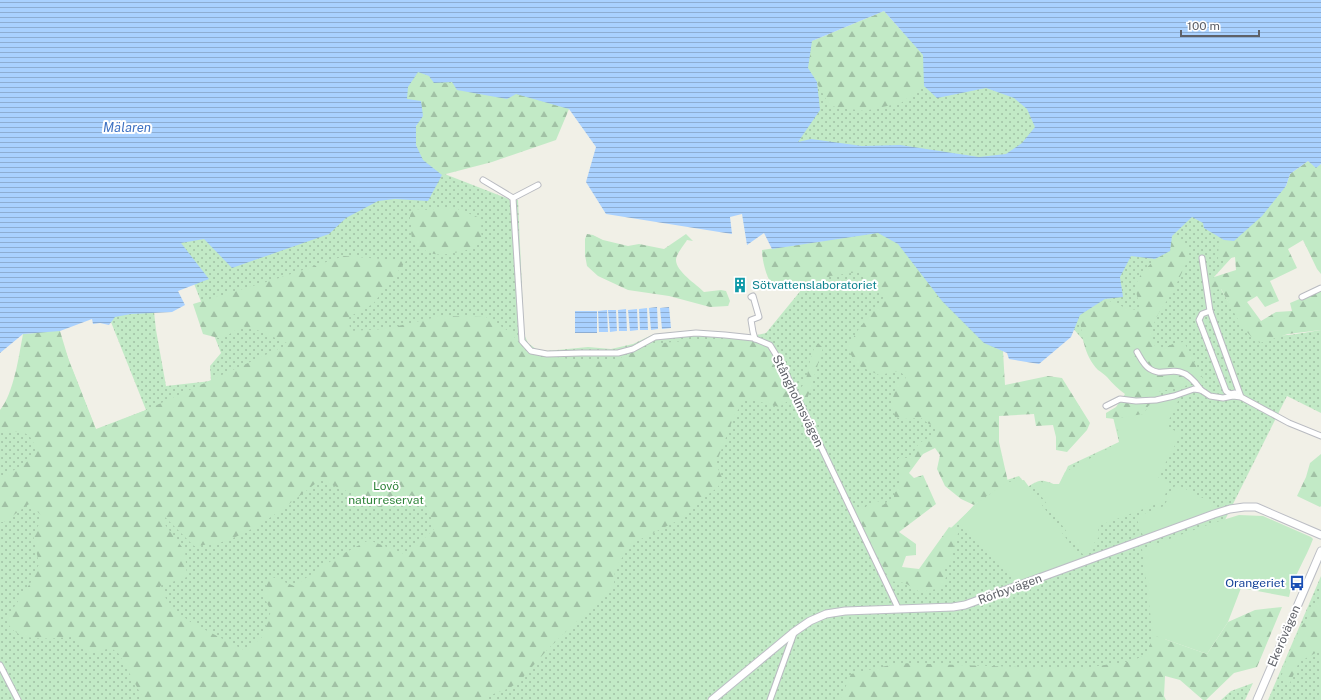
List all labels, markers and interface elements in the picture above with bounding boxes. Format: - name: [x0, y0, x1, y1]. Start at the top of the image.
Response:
- scale bar: [1181, 12, 1259, 38]
- text: 100 m: [1187, 19, 1220, 33]
- water label: Mälaren: [103, 120, 151, 135]
- building icon: Sötvattenslaboratoriet: [731, 276, 749, 294]
- place label: Sötvattenslaboratoriet: [752, 278, 877, 292]
- street label: Stångholmsvägen: [770, 353, 826, 449]
- park label: Lovö naturreservat: [348, 479, 424, 507]
- street label: Rörbyvägen: [976, 571, 1044, 607]
- bus stop icon: Orangeriet: [1288, 574, 1306, 592]
- place label: Orangeriet: [1225, 576, 1285, 590]
- street label: Ekerövägen: [1265, 603, 1303, 669]

